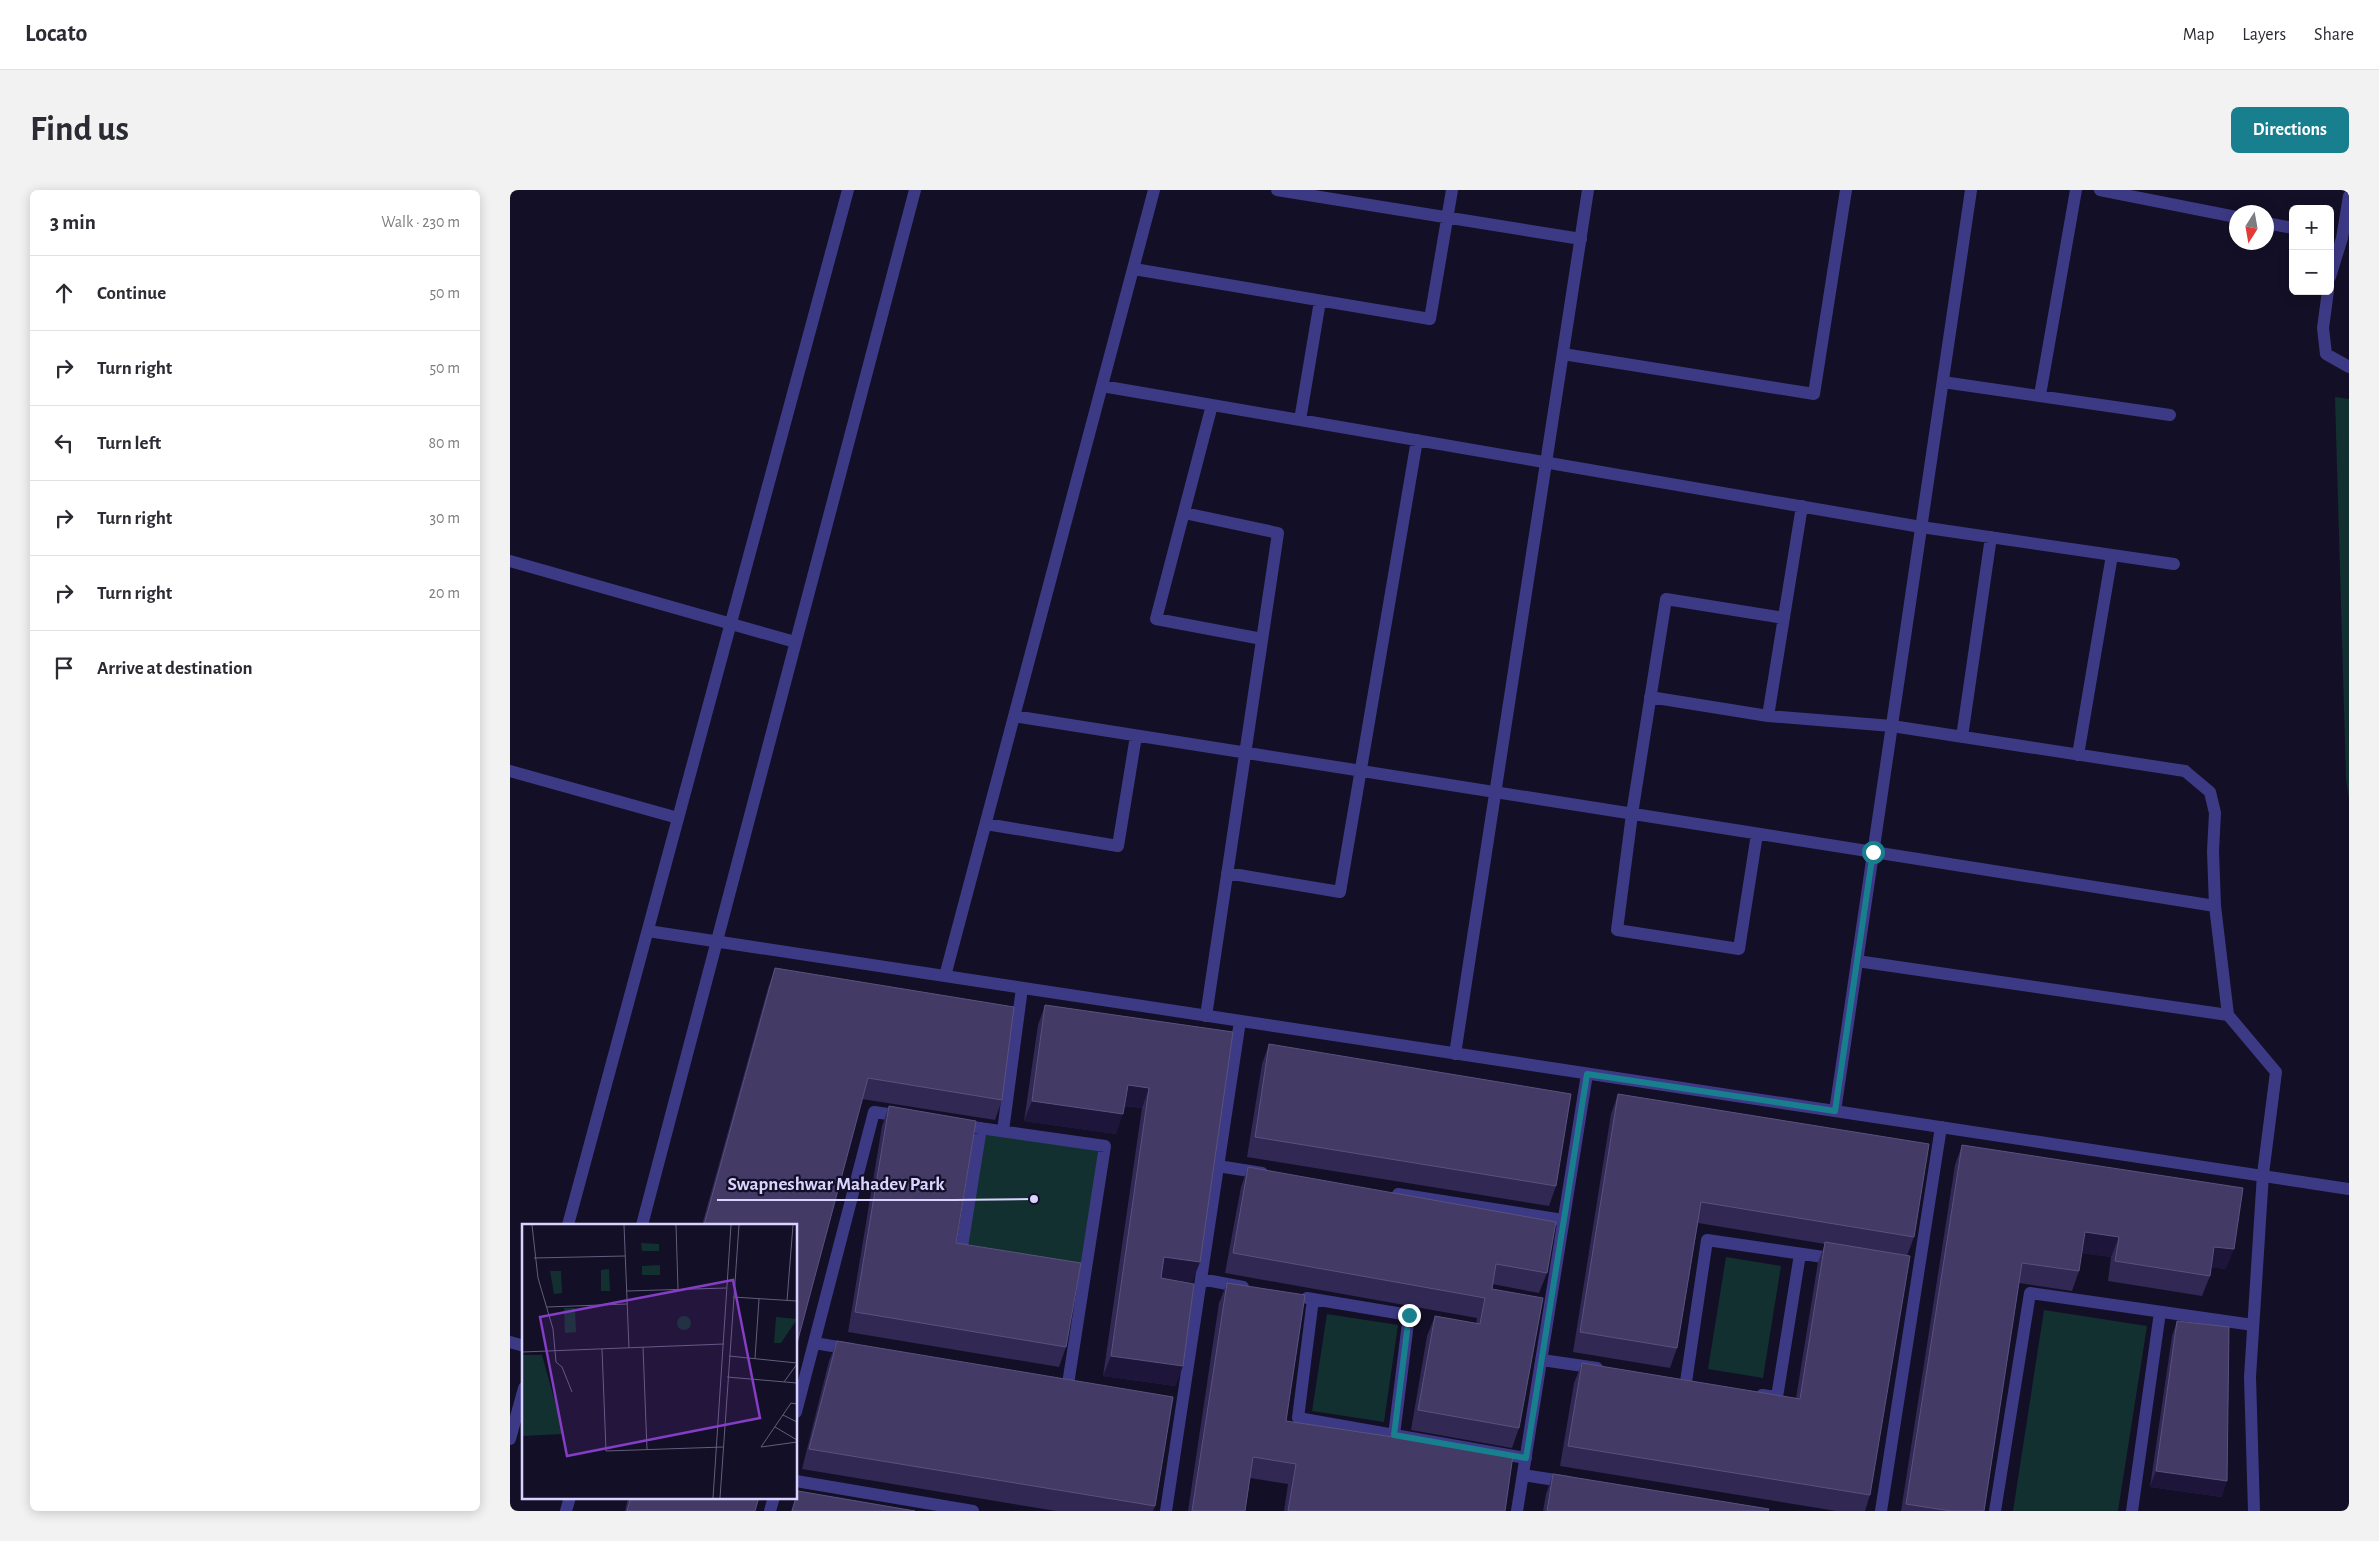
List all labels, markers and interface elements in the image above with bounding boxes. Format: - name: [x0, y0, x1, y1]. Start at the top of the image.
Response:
- text: Locato: [25, 22, 87, 46]
- text: Map: [2183, 26, 2214, 44]
- text: Layers: [2242, 26, 2286, 44]
- text: Share: [2314, 26, 2354, 44]
- button: Directions: [2231, 107, 2349, 153]
- text: Find us: [30, 112, 129, 147]
- north arrow: [2229, 205, 2274, 250]
- map controls: [2289, 205, 2334, 295]
- button: +: [2289, 205, 2334, 250]
- text: 3 min: [50, 212, 96, 233]
- text: Walk · 230 m: [381, 214, 460, 230]
- button: −: [2289, 250, 2334, 295]
- icon: ahead: [50, 279, 78, 307]
- text: Continue: [97, 284, 166, 303]
- text: 50 m: [429, 285, 460, 301]
- icon: right: [50, 354, 78, 382]
- text: Turn right: [97, 359, 172, 378]
- text: 50 m: [429, 360, 460, 376]
- icon: left: [50, 429, 78, 457]
- text: Turn left: [97, 434, 161, 453]
- text: 80 m: [429, 435, 460, 451]
- icon: right: [50, 504, 78, 532]
- text: Turn right: [97, 509, 172, 528]
- text: 30 m: [430, 510, 460, 526]
- icon: right: [50, 579, 78, 607]
- text: Turn right: [97, 584, 172, 603]
- text: 20 m: [429, 585, 460, 601]
- icon: arrive: [50, 654, 78, 682]
- text: Arrive at destination: [97, 659, 253, 678]
- route start: [1862, 841, 1885, 864]
- callout: Swapneshwar Mahadev Park: [717, 1166, 954, 1200]
- text: Swapneshwar Mahadev Park: [727, 1175, 945, 1194]
- inset map: [522, 1224, 798, 1498]
- route end: [1398, 1304, 1421, 1327]

